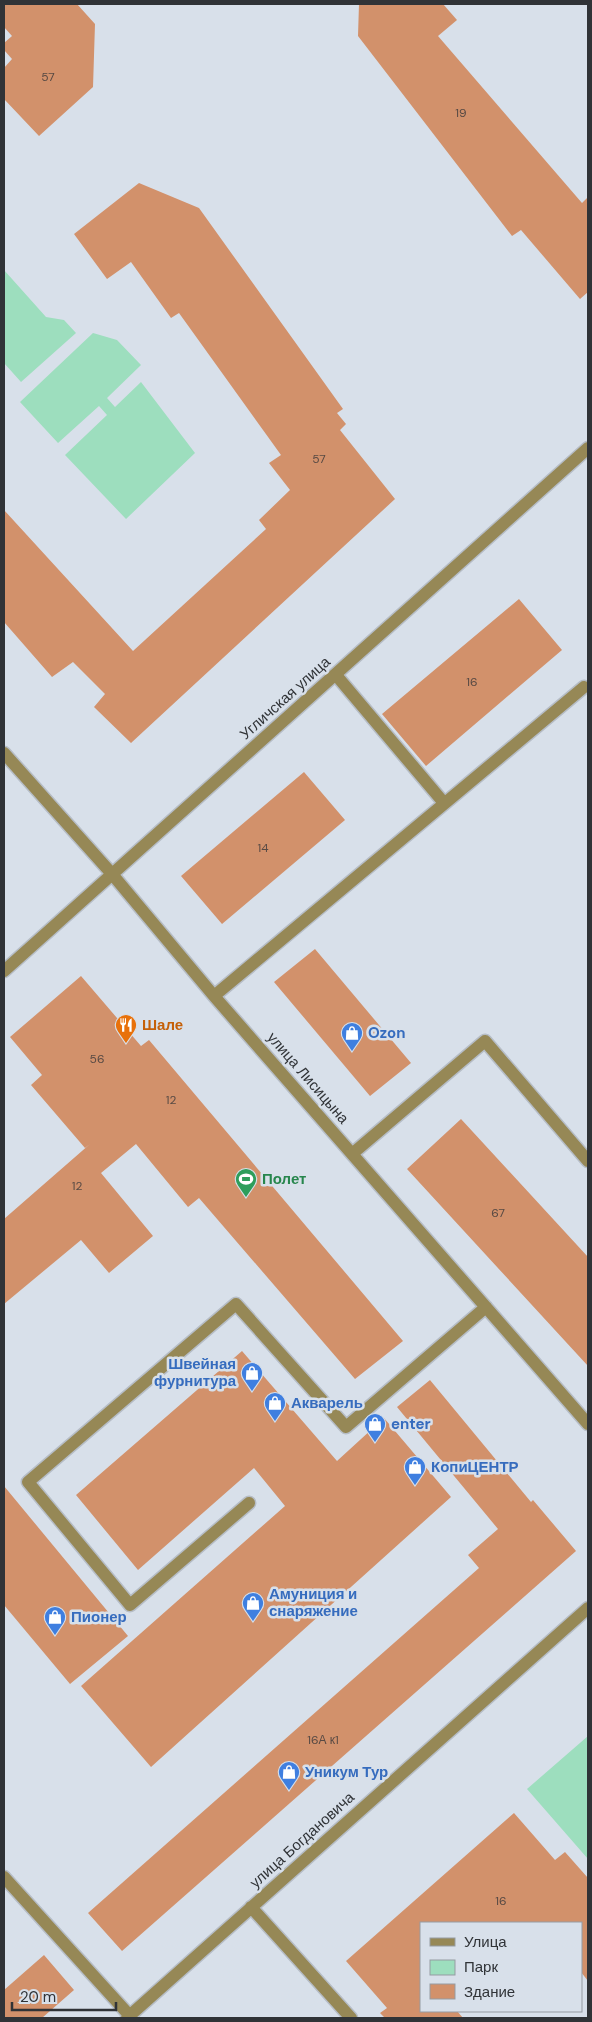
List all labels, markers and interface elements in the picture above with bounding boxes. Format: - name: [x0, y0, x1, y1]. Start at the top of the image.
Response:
- house number: 57: [41, 69, 55, 85]
- house number: 19: [455, 105, 467, 121]
- house number: 57: [312, 451, 326, 467]
- street label: Угличская улица: [236, 652, 335, 744]
- house number: 16: [466, 674, 478, 690]
- house number: 14: [257, 840, 269, 856]
- restaurant icon: Шале: [114, 1013, 138, 1044]
- place label: Шале: [142, 1015, 183, 1035]
- shop icon: Ozon: [340, 1021, 364, 1052]
- place label: Ozon: [368, 1023, 406, 1043]
- street label: улица Лисицына: [263, 1028, 354, 1129]
- house number: 56: [90, 1051, 104, 1067]
- house number: 12: [166, 1092, 176, 1108]
- sports icon: Полет: [234, 1167, 258, 1198]
- place label: Полет: [262, 1169, 306, 1189]
- house number: 12: [72, 1178, 82, 1194]
- house number: 67: [491, 1205, 505, 1221]
- place label: Швейная фурнитура: [154, 1354, 237, 1391]
- shop icon: Швейная фурнитура: [240, 1361, 264, 1392]
- shop icon: Акварель: [263, 1391, 287, 1422]
- place label: Акварель: [291, 1393, 363, 1413]
- shop icon: enter: [363, 1412, 387, 1443]
- place label: enter: [391, 1414, 431, 1434]
- shop icon: КопиЦЕНТР: [403, 1455, 427, 1486]
- place label: КопиЦЕНТР: [431, 1457, 519, 1477]
- place label: Амуниция и снаряжение: [269, 1584, 358, 1621]
- shop icon: Амуниция и снаряжение: [241, 1591, 265, 1622]
- shop icon: Пионер: [43, 1605, 67, 1636]
- place label: Пионер: [71, 1607, 127, 1627]
- house number: 16А к1: [307, 1732, 339, 1748]
- shop icon: Уникум Тур: [277, 1760, 301, 1791]
- place label: Уникум Тур: [305, 1762, 388, 1782]
- street label: улица Богдановича: [245, 1787, 359, 1892]
- house number: 16: [495, 1893, 507, 1909]
- legend: [420, 1922, 582, 2012]
- text: Улица: [464, 1932, 507, 1952]
- text: Парк: [464, 1957, 498, 1977]
- scale bar: [12, 1980, 116, 2012]
- text: Здание: [464, 1982, 515, 2002]
- text: 20 m: [20, 1987, 56, 2007]

